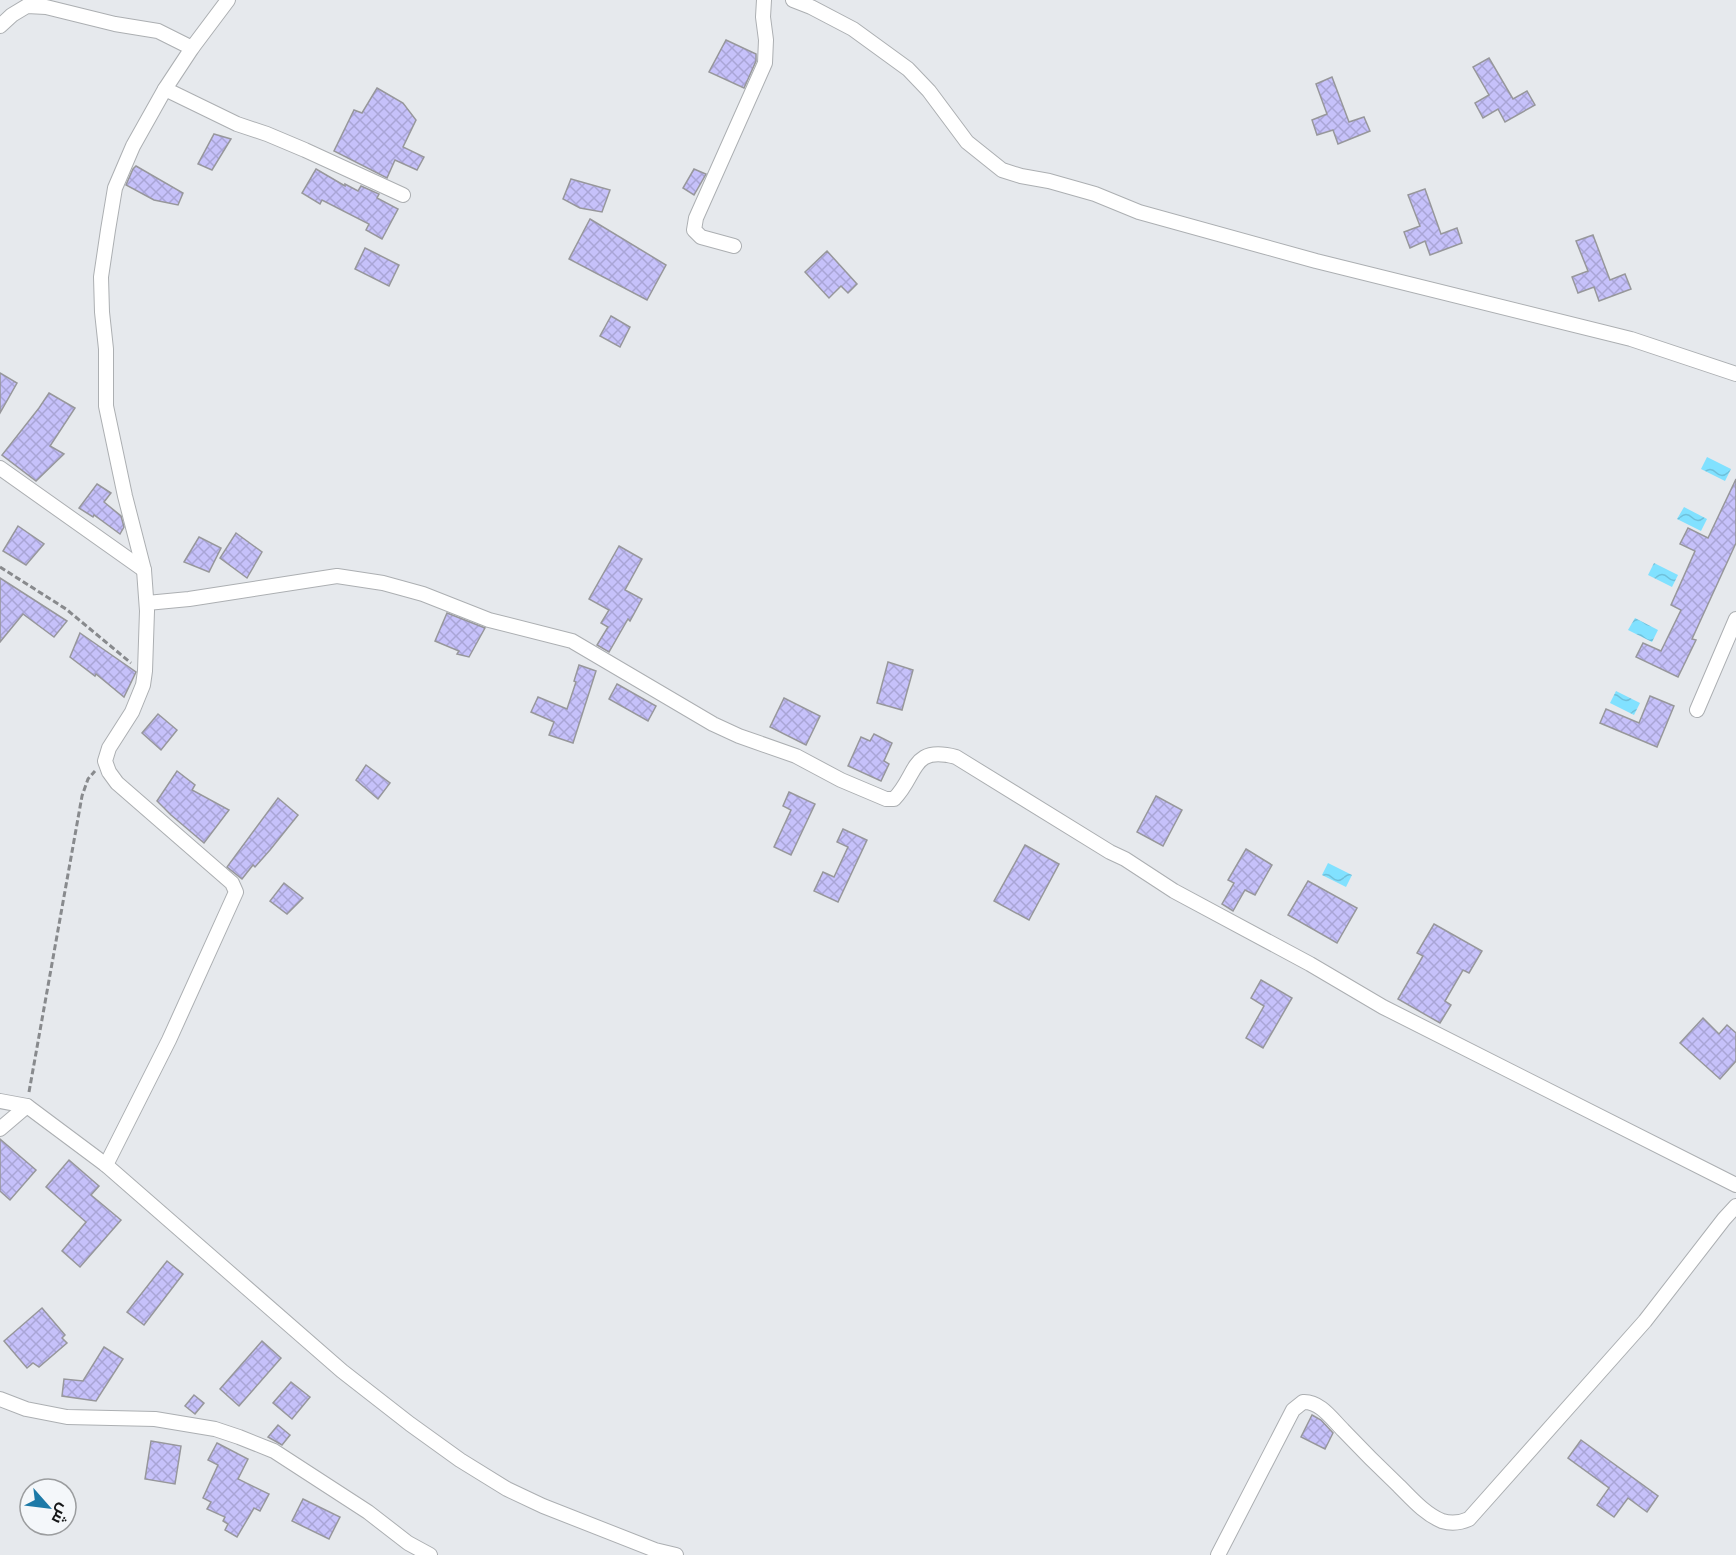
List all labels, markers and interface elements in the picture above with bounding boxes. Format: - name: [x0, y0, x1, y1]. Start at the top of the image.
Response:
- north arrow: [18, 1477, 78, 1537]
- text: ش: [48, 1500, 74, 1527]

